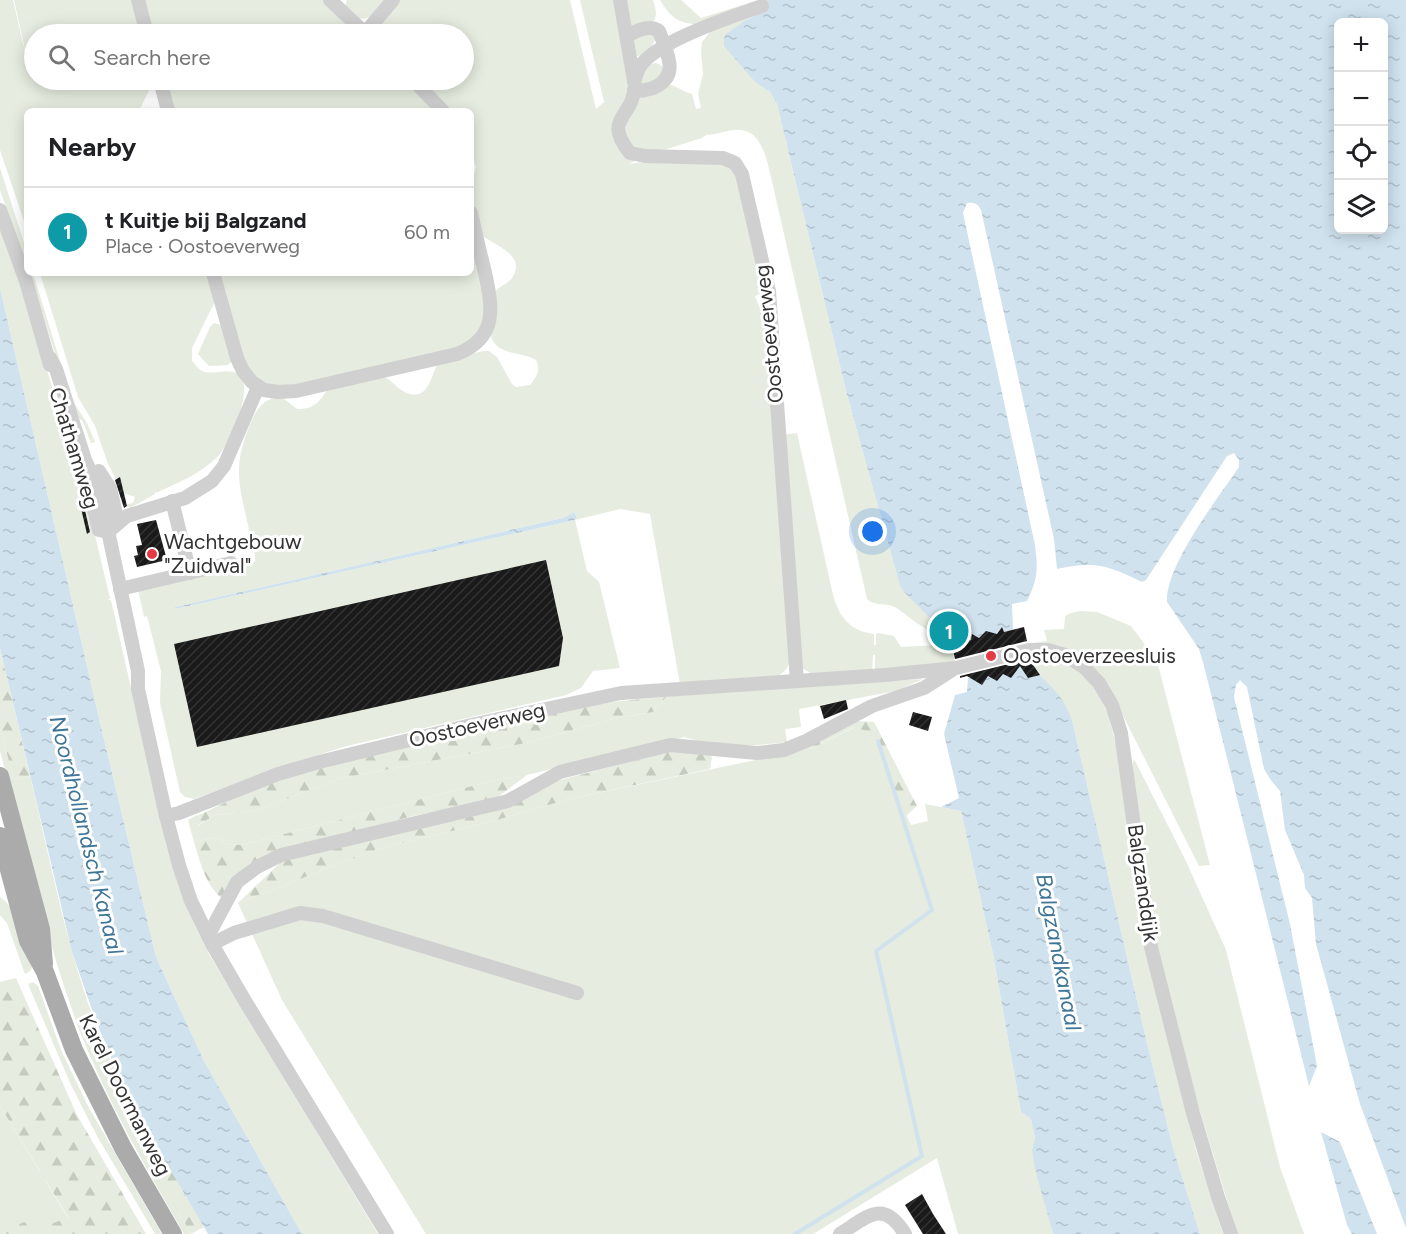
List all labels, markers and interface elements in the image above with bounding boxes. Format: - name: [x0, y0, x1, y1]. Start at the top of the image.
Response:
- map controls: [1334, 18, 1388, 234]
- button: +: [1334, 18, 1388, 72]
- search box: [24, 24, 474, 90]
- icon: search: [45, 41, 78, 74]
- text: Search here: [93, 44, 211, 71]
- button: −: [1334, 72, 1388, 126]
- button: locate: [1334, 126, 1388, 180]
- text: Nearby: [48, 131, 136, 163]
- button: layers: [1334, 180, 1388, 234]
- text: t Kuitje bij Balgzand: [105, 207, 307, 234]
- text: 1: [63, 220, 72, 244]
- text: 60 m: [404, 220, 450, 244]
- text: Place · Oostoeverweg: [105, 234, 300, 258]
- street label: Oostoeverweg: [749, 264, 788, 404]
- street label: Chathamweg: [44, 384, 105, 512]
- your location: [858, 517, 887, 546]
- place label: Wachtgebouw "Zuidwal": [164, 529, 302, 578]
- marker: Wachtgebouw "Zuidwal": [145, 547, 159, 561]
- pin: 1: [930, 608, 968, 654]
- place label: Oostoeverzeesluis: [1003, 643, 1176, 668]
- marker: Oostoeverzeesluis: [984, 649, 998, 663]
- street label: Oostoeverweg: [406, 697, 547, 752]
- water label: Noordhollandsch Kanaal: [44, 713, 129, 957]
- street label: Balgzanddijk: [1123, 822, 1164, 944]
- water label: Balgzandkanaal: [1030, 871, 1087, 1033]
- street label: Karel Doormanweg: [74, 1010, 177, 1180]

